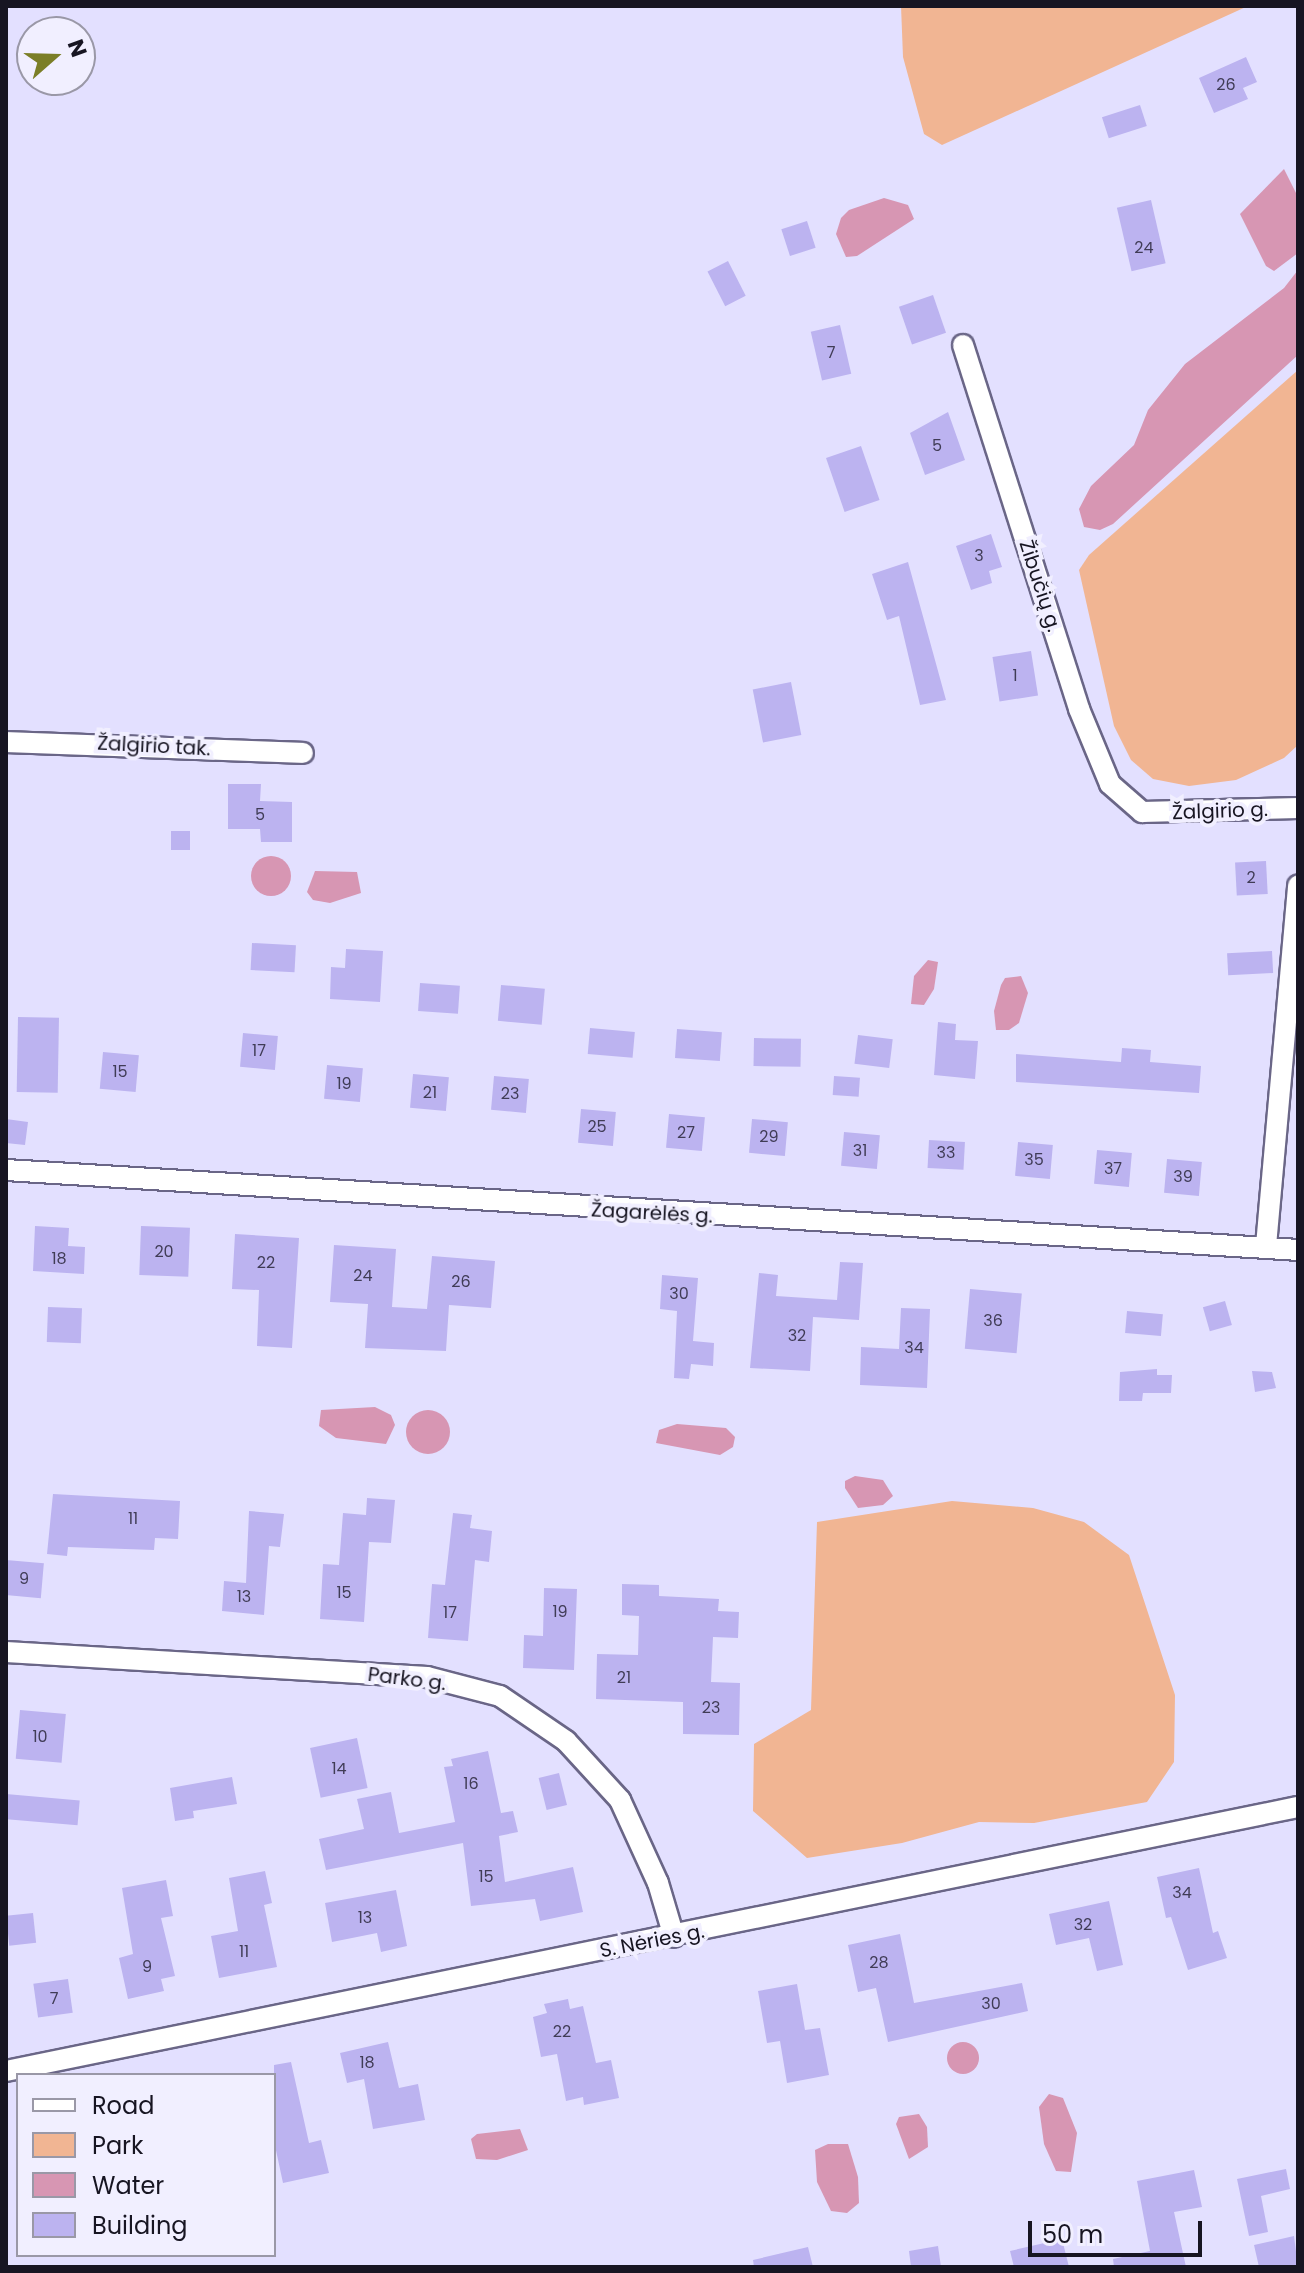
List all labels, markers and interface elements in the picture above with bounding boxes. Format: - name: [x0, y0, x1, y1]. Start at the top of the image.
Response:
- north arrow: [16, 16, 96, 96]
- text: N: [60, 35, 95, 61]
- house number: 26: [1216, 75, 1236, 95]
- house number: 24: [1134, 238, 1154, 258]
- house number: 7: [827, 343, 835, 363]
- house number: 5: [932, 436, 942, 456]
- street label: Žibučių g.: [1014, 537, 1066, 635]
- house number: 3: [974, 546, 984, 566]
- house number: 1: [1012, 666, 1018, 686]
- street label: Žalgirio tak.: [97, 731, 211, 761]
- street label: Žalgirio g.: [1172, 797, 1268, 825]
- house number: 5: [255, 805, 265, 825]
- house number: 2: [1246, 868, 1256, 888]
- house number: 17: [252, 1041, 266, 1061]
- house number: 15: [112, 1062, 128, 1082]
- house number: 19: [336, 1074, 352, 1094]
- house number: 21: [423, 1083, 437, 1103]
- house number: 23: [501, 1084, 519, 1104]
- house number: 25: [587, 1117, 607, 1137]
- house number: 27: [677, 1123, 695, 1143]
- house number: 29: [759, 1127, 779, 1147]
- house number: 31: [853, 1141, 867, 1161]
- house number: 33: [937, 1143, 955, 1163]
- house number: 35: [1024, 1150, 1044, 1170]
- house number: 37: [1104, 1159, 1122, 1179]
- house number: 39: [1173, 1167, 1193, 1187]
- street label: Žagarėlės g.: [590, 1198, 714, 1228]
- house number: 20: [154, 1242, 174, 1262]
- house number: 18: [51, 1249, 67, 1269]
- house number: 22: [257, 1253, 275, 1273]
- house number: 24: [353, 1266, 373, 1286]
- house number: 26: [451, 1272, 471, 1292]
- house number: 30: [669, 1284, 689, 1304]
- house number: 36: [983, 1311, 1003, 1331]
- house number: 32: [788, 1326, 806, 1346]
- house number: 34: [904, 1338, 924, 1358]
- house number: 11: [128, 1509, 138, 1529]
- house number: 9: [19, 1569, 29, 1589]
- house number: 15: [336, 1583, 352, 1603]
- house number: 13: [237, 1587, 251, 1607]
- house number: 19: [552, 1602, 568, 1622]
- house number: 17: [443, 1603, 457, 1623]
- street label: Parko g.: [366, 1662, 448, 1696]
- house number: 21: [617, 1668, 631, 1688]
- house number: 23: [702, 1698, 720, 1718]
- house number: 10: [32, 1727, 48, 1747]
- house number: 14: [331, 1759, 347, 1779]
- house number: 16: [463, 1774, 479, 1794]
- house number: 15: [478, 1867, 494, 1887]
- house number: 34: [1172, 1883, 1192, 1903]
- house number: 13: [358, 1908, 372, 1928]
- house number: 32: [1074, 1915, 1092, 1935]
- street label: S. Nėries g.: [598, 1919, 706, 1963]
- house number: 11: [239, 1942, 249, 1962]
- house number: 28: [869, 1953, 889, 1973]
- house number: 9: [142, 1957, 152, 1977]
- house number: 7: [50, 1989, 58, 2009]
- house number: 30: [981, 1994, 1001, 2014]
- house number: 22: [553, 2022, 571, 2042]
- house number: 18: [359, 2053, 375, 2073]
- legend: [16, 2073, 276, 2257]
- text: Road: [92, 2089, 154, 2122]
- text: Park: [92, 2129, 143, 2162]
- text: Water: [92, 2169, 164, 2202]
- scale bar: [1032, 2205, 1206, 2255]
- text: Building: [92, 2209, 188, 2242]
- text: 50 m: [1042, 2218, 1103, 2251]

